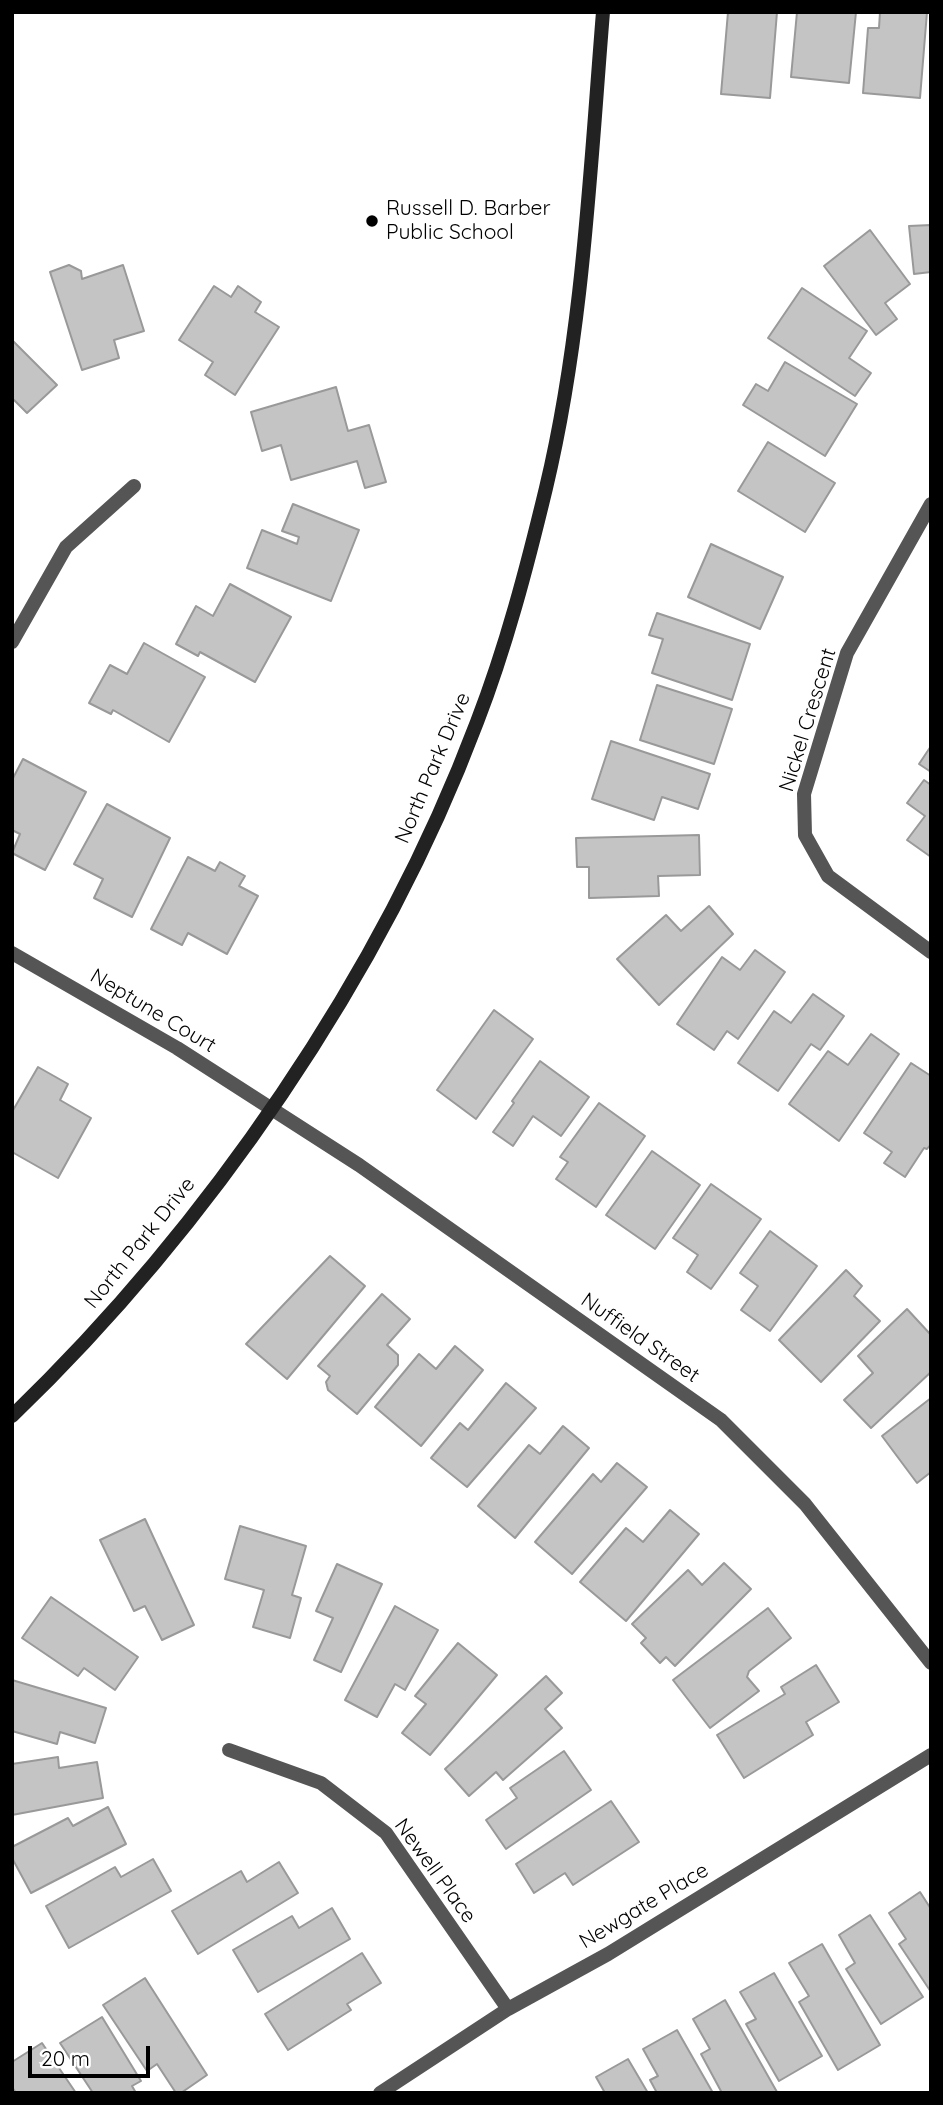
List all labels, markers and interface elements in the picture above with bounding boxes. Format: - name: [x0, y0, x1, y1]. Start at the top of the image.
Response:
- place label: Russell D. Barber Public School: [386, 196, 551, 246]
- marker: Russell D. Barber Public School: [364, 213, 380, 229]
- street label: Nickel Crescent: [774, 645, 842, 795]
- street label: North Park Drive: [390, 689, 476, 847]
- street label: Neptune Court: [86, 964, 220, 1058]
- street label: North Park Drive: [79, 1172, 201, 1314]
- street label: Nuffield Street: [576, 1288, 704, 1388]
- street label: Newell Place: [389, 1814, 481, 1928]
- street label: Newgate Place: [575, 1858, 713, 1954]
- scale bar: [32, 2032, 154, 2076]
- text: 20 m: [41, 2045, 90, 2071]

